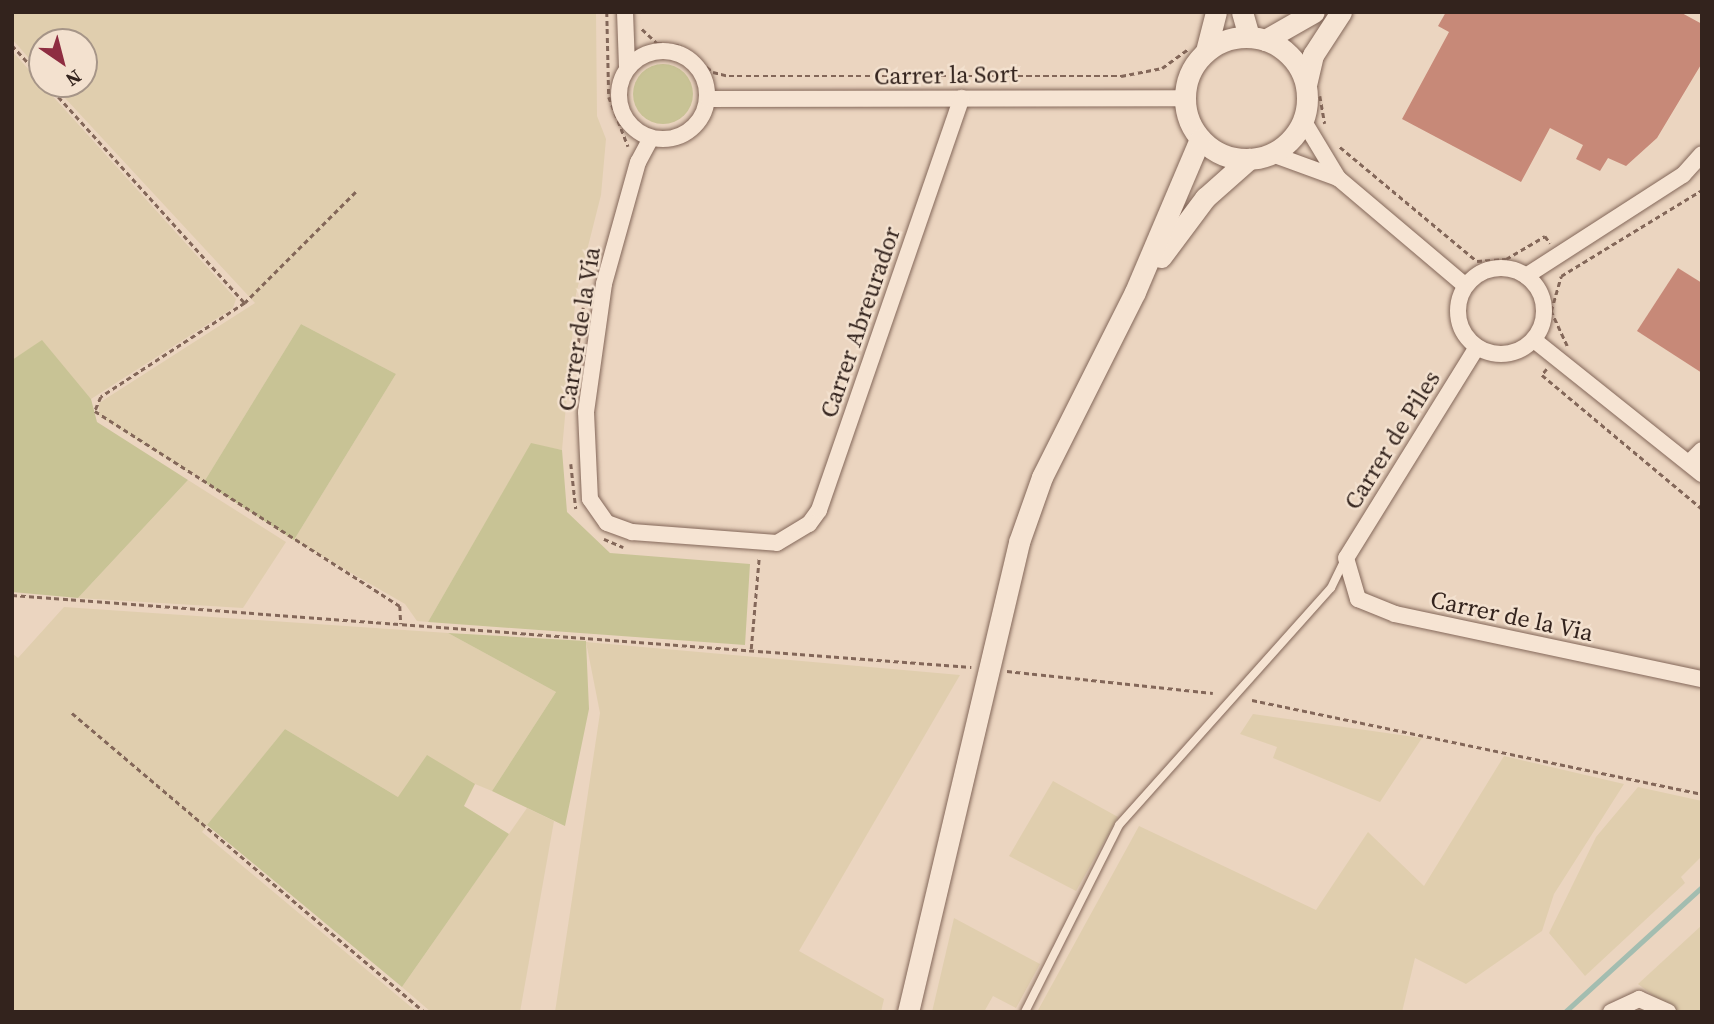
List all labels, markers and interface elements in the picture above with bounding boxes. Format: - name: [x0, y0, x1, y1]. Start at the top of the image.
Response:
- north arrow: [28, 28, 98, 98]
- street label: Carrer la Sort: [874, 59, 1018, 91]
- text: N: [61, 64, 87, 93]
- street label: Carrer Abreurador: [814, 223, 906, 421]
- street label: Carrer de la Via: [552, 245, 606, 413]
- street label: Carrer de Piles: [1338, 365, 1446, 515]
- street label: Carrer de la Via: [1428, 585, 1596, 647]

